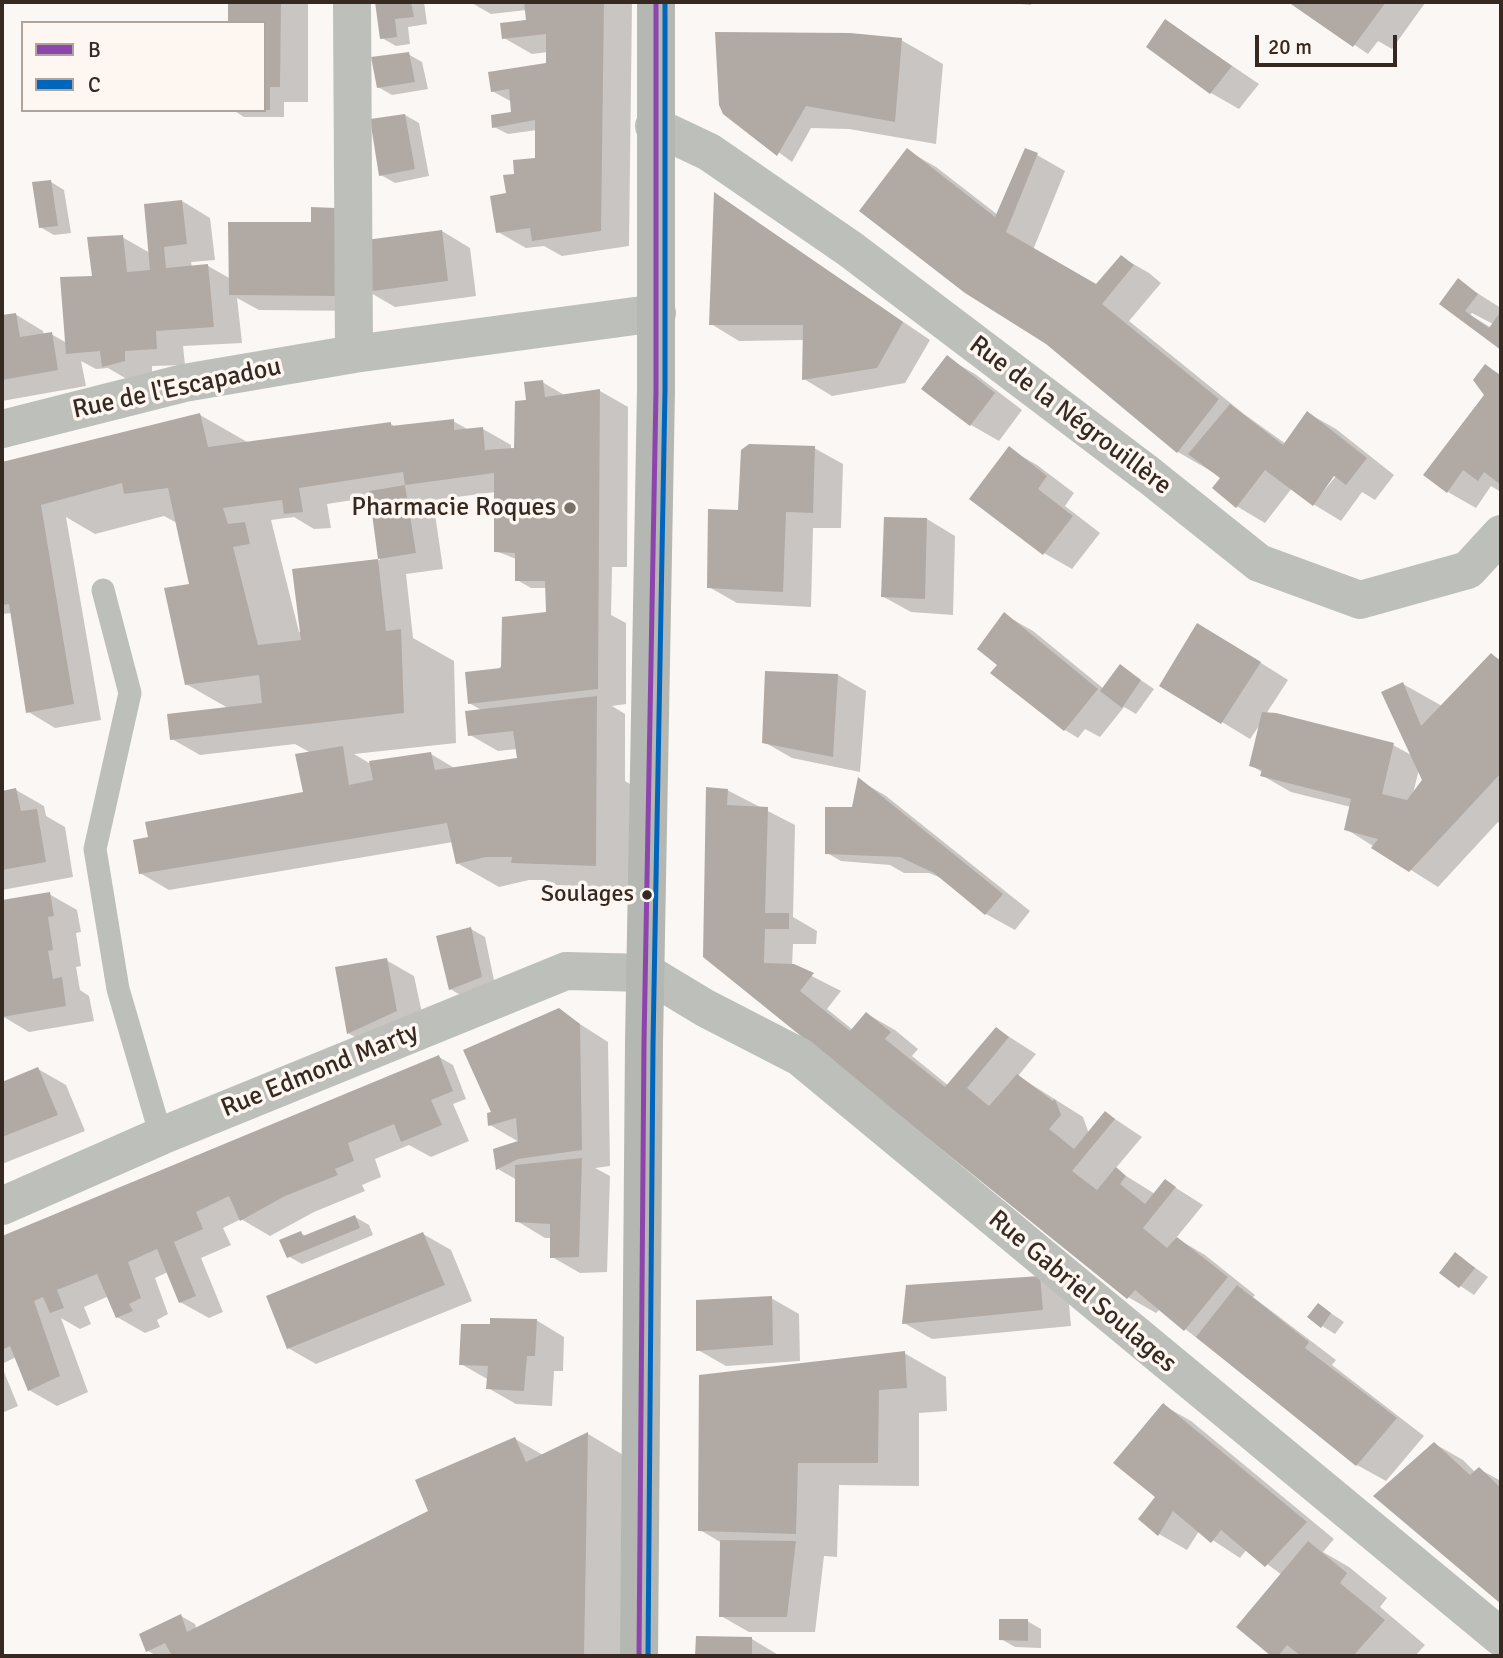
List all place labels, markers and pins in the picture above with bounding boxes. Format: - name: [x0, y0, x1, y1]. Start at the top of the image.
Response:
- place label: Pharmacie Roques: [351, 492, 556, 524]
- marker: Pharmacie Roques: [562, 500, 578, 516]
- place label: Soulages: [541, 881, 634, 909]
- marker: Soulages: [640, 888, 654, 902]

